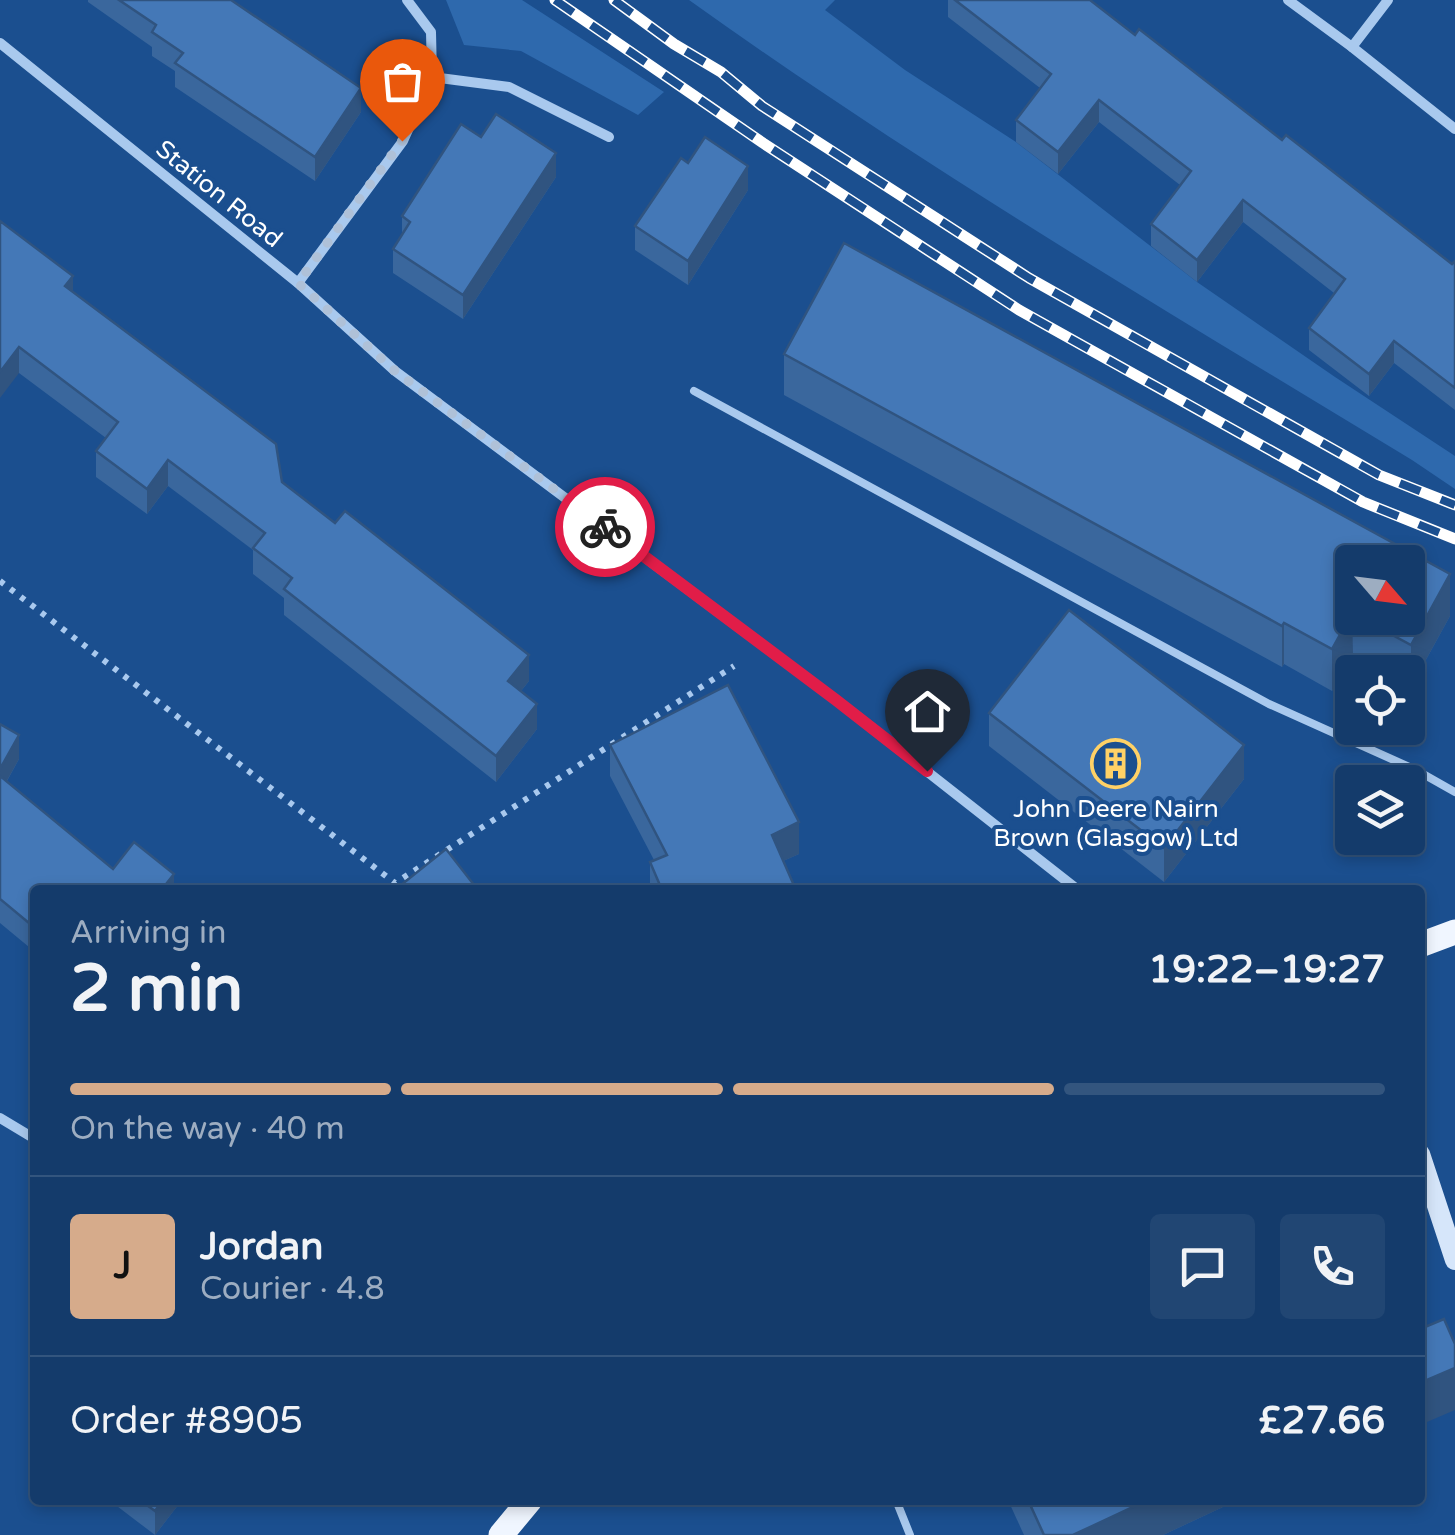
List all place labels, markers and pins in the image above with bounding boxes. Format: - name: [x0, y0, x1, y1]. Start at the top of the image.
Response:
- pin: [360, 39, 445, 142]
- pin: [885, 669, 970, 772]
- building icon: John Deere Nairn Brown (Glasgow) Ltd: [1090, 737, 1142, 789]
- place label: John Deere Nairn Brown (Glasgow) Ltd: [993, 794, 1239, 853]

